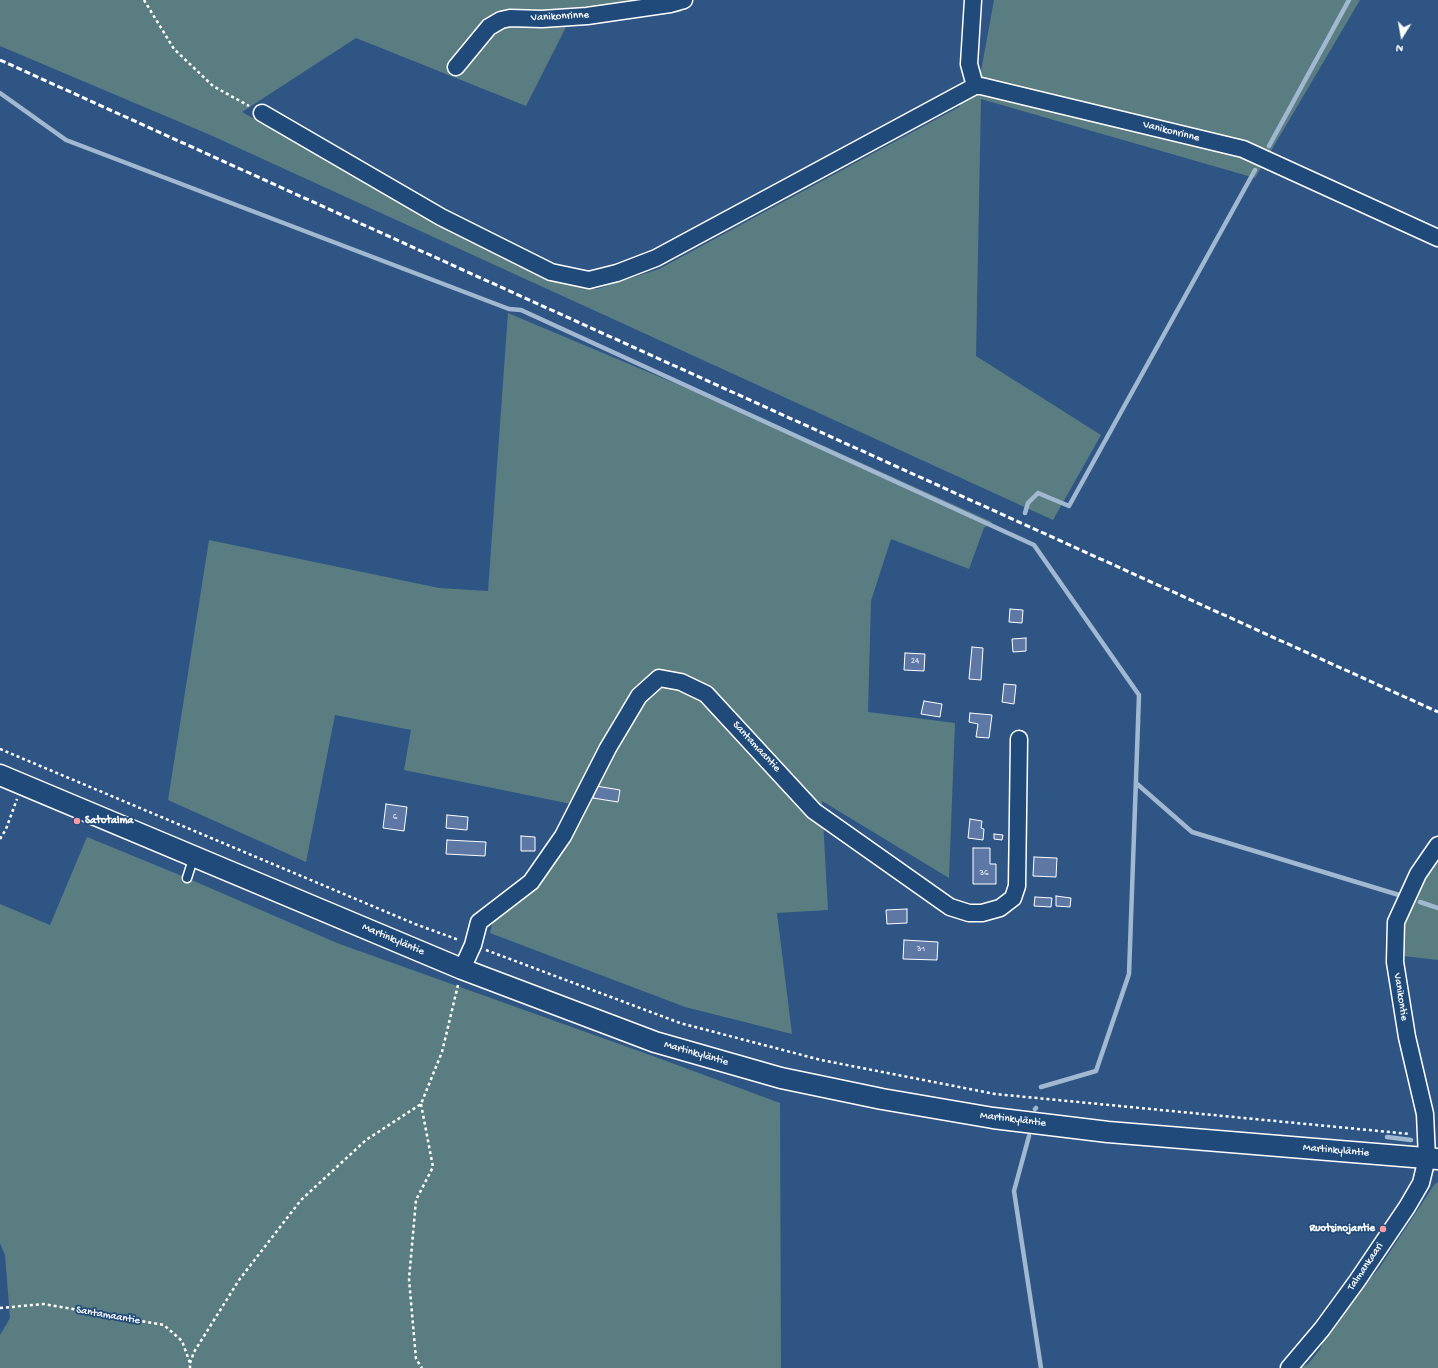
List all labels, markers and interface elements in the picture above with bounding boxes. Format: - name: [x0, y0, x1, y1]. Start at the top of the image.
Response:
- street label: Vanikonrinne: [531, 9, 589, 25]
- north arrow: [1382, 16, 1422, 56]
- text: N: [1395, 41, 1404, 54]
- street label: Vanikonrinne: [1141, 119, 1201, 145]
- house number: 24: [911, 657, 919, 667]
- street label: Santamaantie: [729, 719, 783, 775]
- house number: 6: [393, 813, 397, 823]
- place label: Satotalma: [85, 814, 133, 828]
- marker: Satotalma: [72, 816, 82, 826]
- house number: 36: [979, 869, 989, 879]
- street label: Martinkyläntie: [360, 921, 426, 959]
- house number: 31: [917, 945, 925, 955]
- street label: Vanikontie: [1390, 972, 1410, 1022]
- street label: Martinkyläntie: [662, 1039, 730, 1069]
- street label: Martinkyläntie: [979, 1109, 1047, 1131]
- street label: Martinkyläntie: [1302, 1142, 1370, 1160]
- place label: Ruotsinojantie: [1309, 1222, 1375, 1236]
- marker: Ruotsinojantie: [1378, 1224, 1388, 1234]
- street label: Talmankaari: [1345, 1240, 1387, 1294]
- street label: Santamaantie: [75, 1304, 141, 1328]

